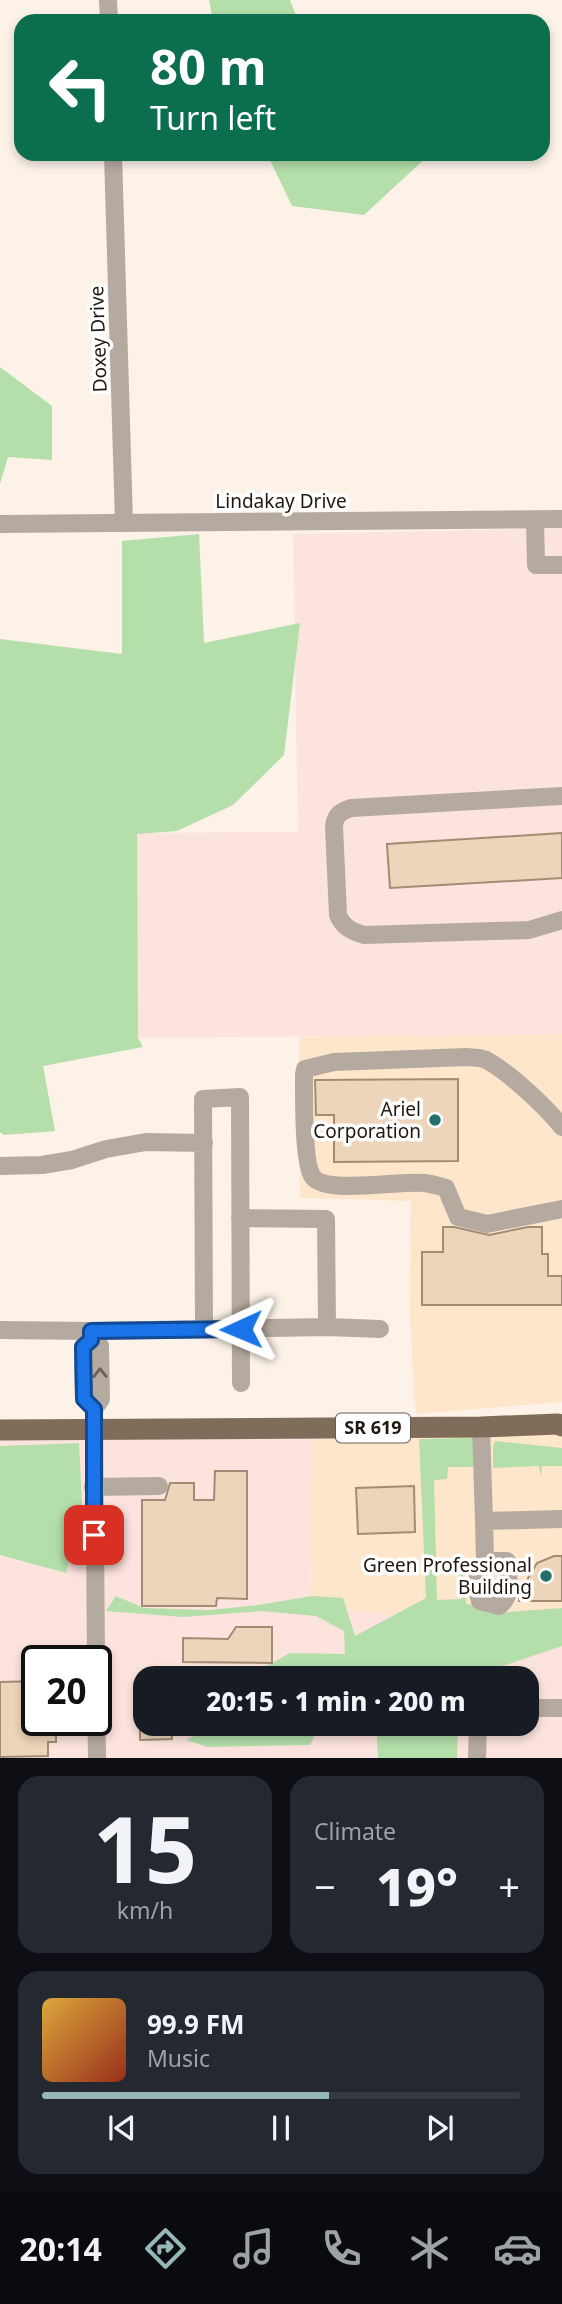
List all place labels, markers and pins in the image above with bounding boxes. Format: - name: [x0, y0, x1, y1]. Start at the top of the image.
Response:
- place label: Ariel Corporation: [313, 1096, 421, 1144]
- marker: Ariel Corporation: [427, 1112, 443, 1128]
- pin: [64, 1505, 124, 1565]
- place label: Green Professional Building: [363, 1552, 532, 1600]
- marker: Green Professional Building: [538, 1568, 554, 1584]

